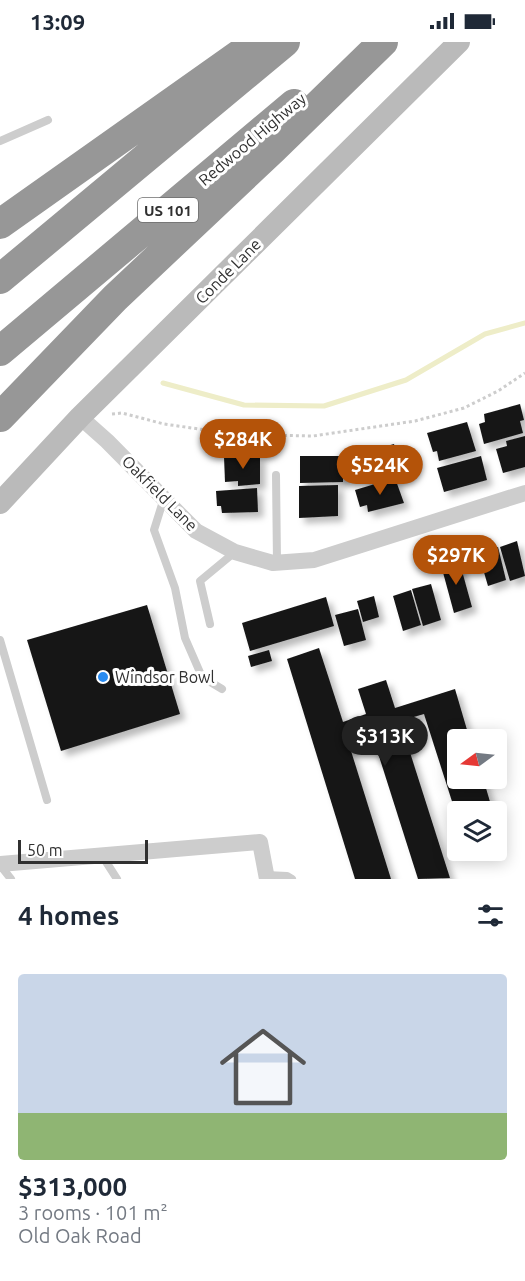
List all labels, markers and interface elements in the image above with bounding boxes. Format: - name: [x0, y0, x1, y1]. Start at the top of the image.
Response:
- text: 13:09: [30, 9, 85, 34]
- street label: Redwood Highway: [195, 89, 309, 189]
- road number: US 101: [138, 198, 198, 222]
- street label: Conde Lane: [192, 235, 264, 307]
- pin: $284K: [201, 419, 285, 470]
- text: $284K: [214, 427, 272, 450]
- pin: $524K: [338, 445, 422, 496]
- street label: Oakfield Lane: [119, 452, 201, 534]
- text: $524K: [351, 453, 409, 476]
- pin: $297K: [414, 535, 498, 586]
- text: $297K: [427, 543, 485, 566]
- place label: Windsor Bowl: [115, 668, 215, 686]
- marker: Windsor Bowl: [96, 670, 110, 684]
- pin: $313K: [343, 716, 427, 767]
- text: $313K: [356, 724, 414, 747]
- north arrow: [447, 729, 507, 789]
- map controls: [447, 729, 507, 861]
- button: layers: [447, 801, 507, 861]
- scale bar: [18, 837, 148, 864]
- text: 50 m: [27, 841, 63, 859]
- icon: filters: [474, 899, 507, 932]
- text: 4 homes: [18, 901, 119, 930]
- icon: home: [209, 1013, 317, 1121]
- text: $313,000: [18, 1172, 127, 1201]
- text: 3 rooms · 101 m²: [18, 1201, 168, 1224]
- text: Old Oak Road: [18, 1224, 142, 1247]

